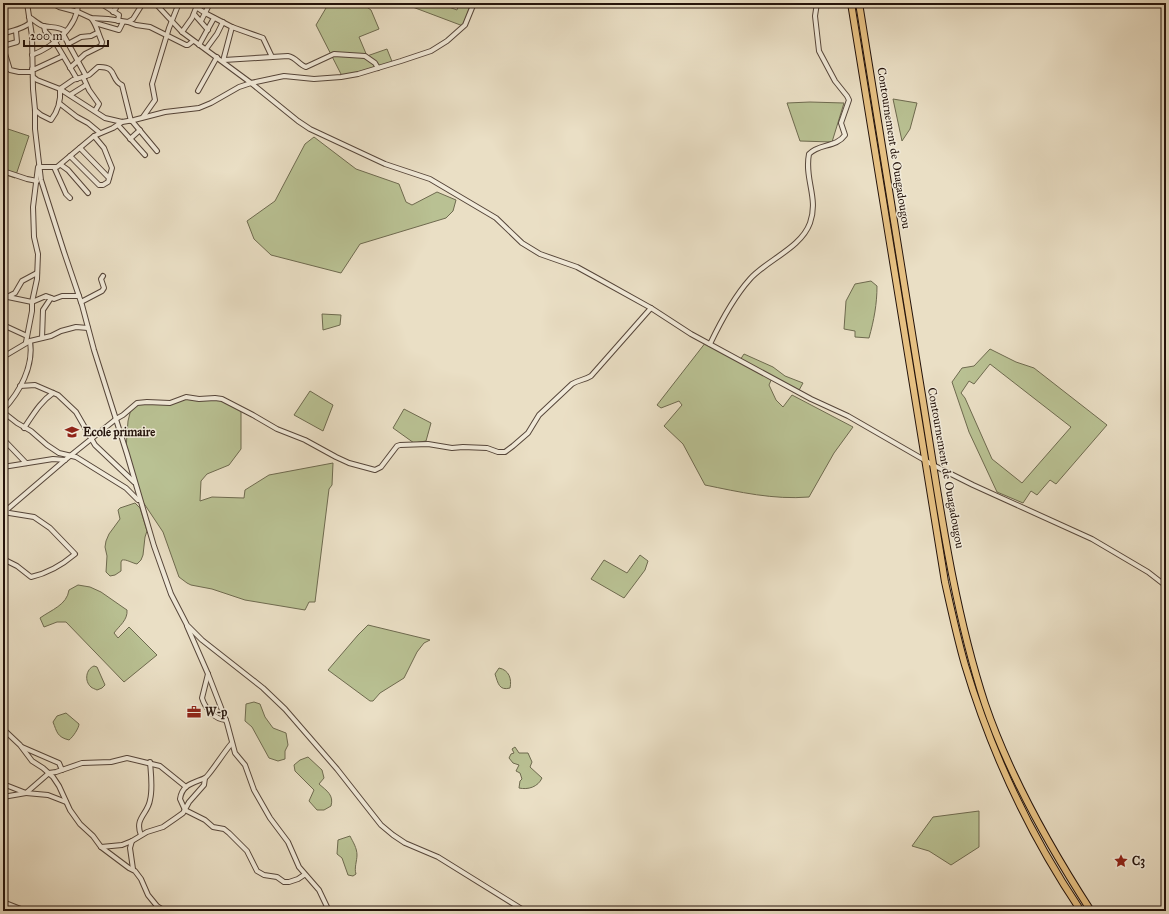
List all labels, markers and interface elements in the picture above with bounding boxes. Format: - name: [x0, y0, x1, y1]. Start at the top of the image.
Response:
- scale bar: [24, 22, 108, 48]
- text: 200 m: [30, 29, 63, 43]
- street label: Contournement de Ouagadougou: [873, 66, 914, 231]
- street label: Contournement de Ouagadougou: [924, 386, 967, 550]
- school or university icon: Ecole primaire: [64, 424, 80, 440]
- place label: Ecole primaire: [83, 425, 155, 440]
- office icon: W-p: [186, 704, 202, 720]
- place label: W-p: [205, 705, 227, 720]
- place icon: C3: [1113, 853, 1129, 869]
- place label: C3: [1132, 854, 1145, 869]

